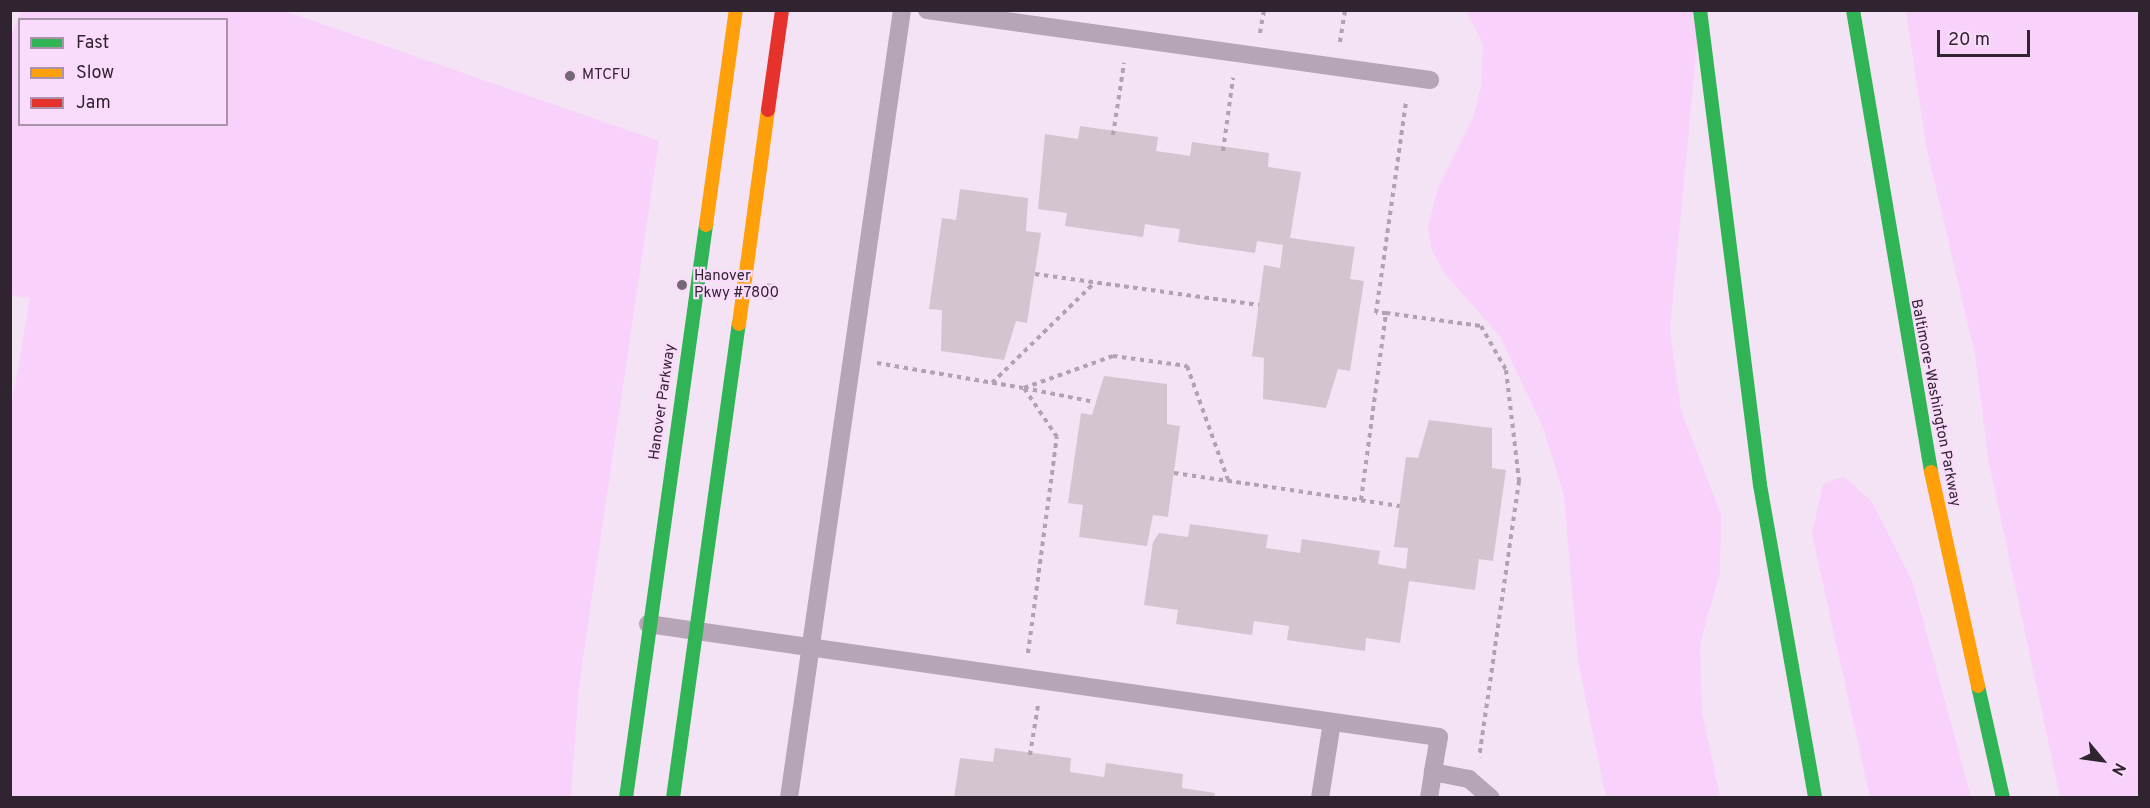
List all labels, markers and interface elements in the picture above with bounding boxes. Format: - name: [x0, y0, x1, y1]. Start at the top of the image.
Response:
- legend: [18, 18, 228, 126]
- scale bar: [1940, 18, 2033, 56]
- text: 20 m: [1948, 29, 1990, 52]
- text: Fast: [76, 32, 109, 55]
- text: Slow: [76, 62, 114, 85]
- place label: MTCFU: [582, 67, 630, 85]
- marker: MTCFU: [563, 69, 577, 83]
- text: Jam: [76, 92, 111, 115]
- place label: Hanover Pkwy #7800: [694, 267, 779, 302]
- marker: Hanover Pkwy #7800: [675, 278, 689, 292]
- street label: Baltimore-Washington Parkway: [1906, 298, 1964, 508]
- street label: Hanover Parkway: [646, 343, 680, 461]
- north arrow: [2072, 730, 2132, 790]
- text: N: [2106, 759, 2129, 779]

